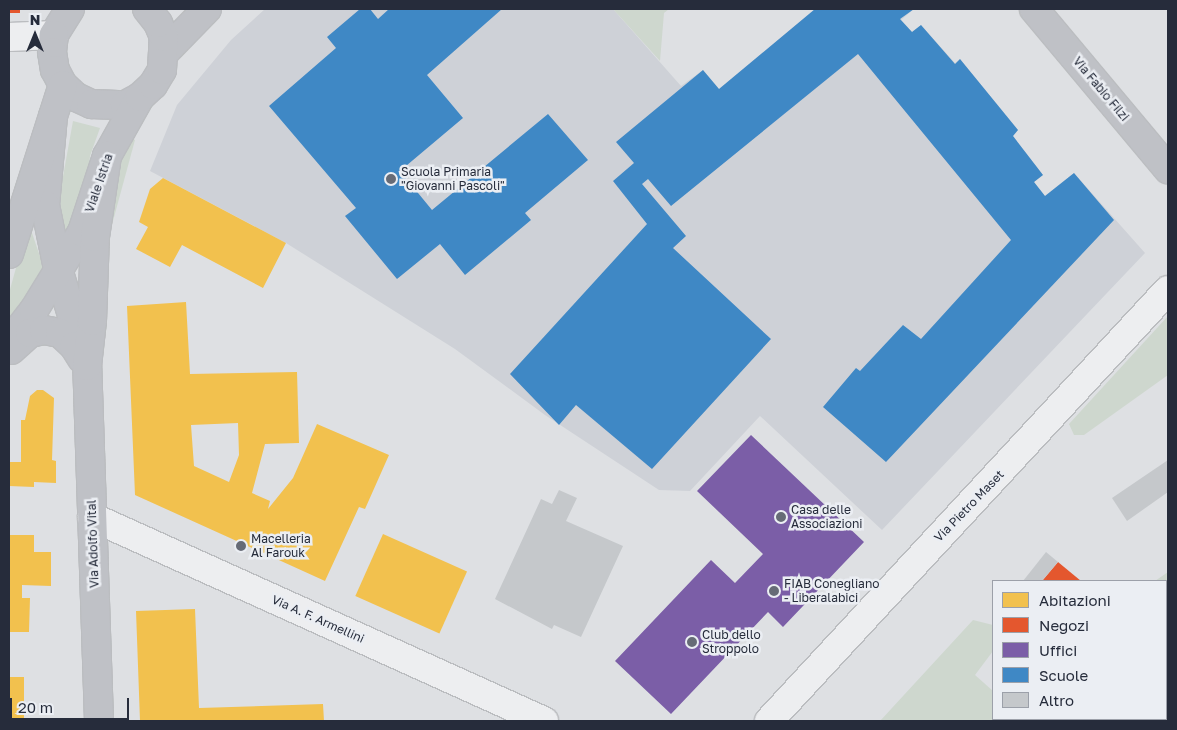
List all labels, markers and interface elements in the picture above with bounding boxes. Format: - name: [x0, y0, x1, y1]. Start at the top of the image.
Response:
- north arrow: [10, 10, 60, 60]
- text: N: [30, 11, 40, 28]
- street label: Via Fabio Filzi: [1070, 54, 1132, 124]
- street label: Viale Istria: [82, 152, 116, 214]
- place label: Scuola Primaria "Giovanni Pascoli": [401, 165, 505, 193]
- marker: Scuola Primaria "Giovanni Pascoli": [385, 173, 397, 185]
- street label: Via Pietro Maset: [931, 467, 1007, 545]
- street label: Via Adolfo Vital: [84, 500, 102, 588]
- place label: Casa delle Associazioni: [791, 503, 863, 531]
- marker: Casa delle Associazioni: [775, 511, 787, 523]
- place label: Macelleria Al Farouk: [251, 532, 311, 560]
- marker: Macelleria Al Farouk: [235, 540, 247, 552]
- place label: FIAB Conegliano - Liberalabici: [784, 577, 879, 605]
- legend: [992, 580, 1167, 720]
- marker: FIAB Conegliano - Liberalabici: [768, 585, 780, 597]
- text: Abitazioni: [1039, 591, 1111, 609]
- street label: Via A. F. Armellini: [269, 592, 367, 646]
- text: Negozi: [1039, 616, 1089, 634]
- place label: Club dello Stroppolo: [702, 628, 761, 656]
- marker: Club dello Stroppolo: [686, 636, 698, 648]
- text: Uffici: [1039, 641, 1077, 659]
- text: Scuole: [1039, 666, 1088, 684]
- scale bar: [12, 688, 131, 720]
- text: Altro: [1039, 691, 1074, 709]
- text: 20 m: [18, 698, 53, 716]

